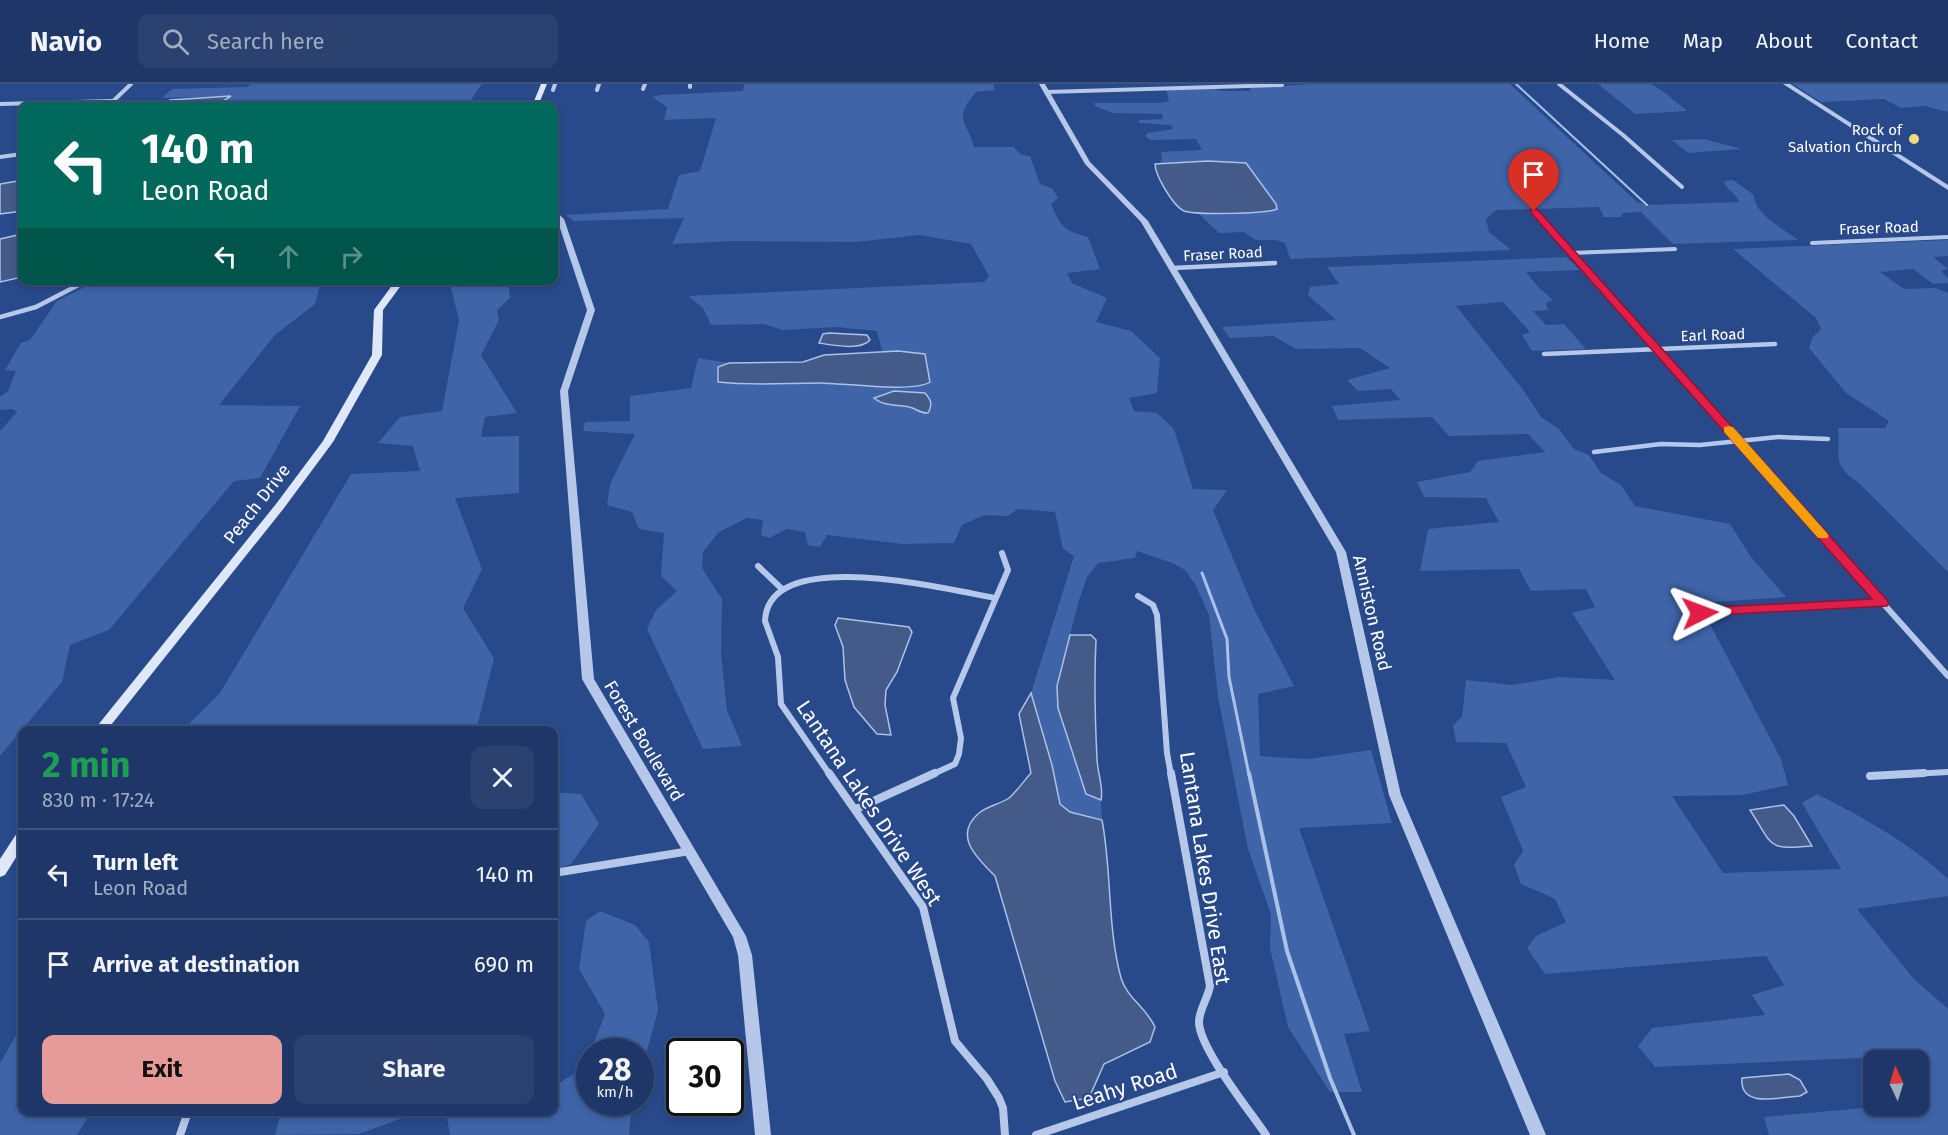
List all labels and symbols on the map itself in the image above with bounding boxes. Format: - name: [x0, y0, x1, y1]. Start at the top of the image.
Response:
- place label: Rock of Salvation Church: [1788, 121, 1903, 156]
- marker: Rock of Salvation Church: [1907, 132, 1921, 146]
- pin: [1508, 149, 1559, 211]
- street label: Fraser Road: [1839, 218, 1919, 238]
- street label: Fraser Road: [1183, 243, 1263, 265]
- street label: Earl Road: [1680, 325, 1746, 345]
- street label: Peach Drive: [219, 460, 295, 548]
- street label: Anniston Road: [1348, 553, 1396, 673]
- position arrow: [1668, 581, 1732, 645]
- street label: Forest Boulevard: [599, 677, 689, 805]
- street label: Lantana Lakes Drive West: [791, 695, 948, 911]
- street label: Lantana Lakes Drive East: [1174, 750, 1236, 987]
- speed limit sign: 30: [666, 1038, 744, 1116]
- north arrow: [1863, 1050, 1929, 1116]
- street label: Leahy Road: [1069, 1058, 1181, 1116]

